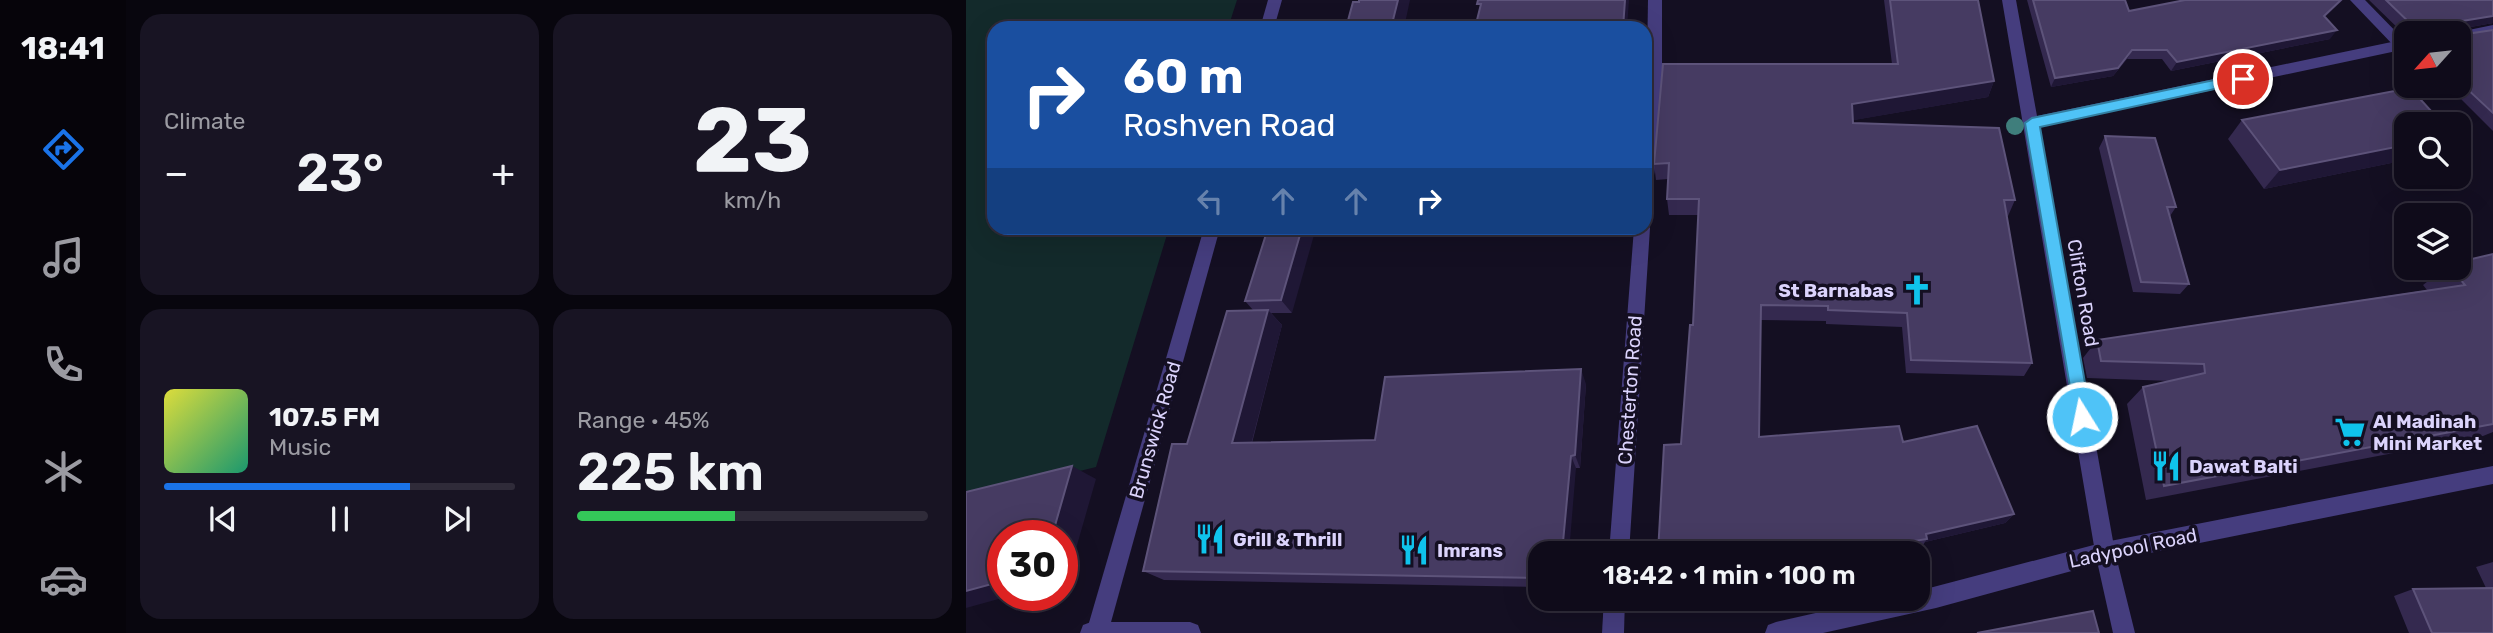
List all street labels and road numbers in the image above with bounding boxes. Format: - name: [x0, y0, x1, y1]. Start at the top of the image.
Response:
- street label: Clifton Road: [2062, 237, 2104, 349]
- street label: Chesterton Road: [1613, 315, 1647, 465]
- street label: Brunswick Road: [1124, 359, 1186, 501]
- street label: Ladypool Road: [2067, 523, 2199, 573]

